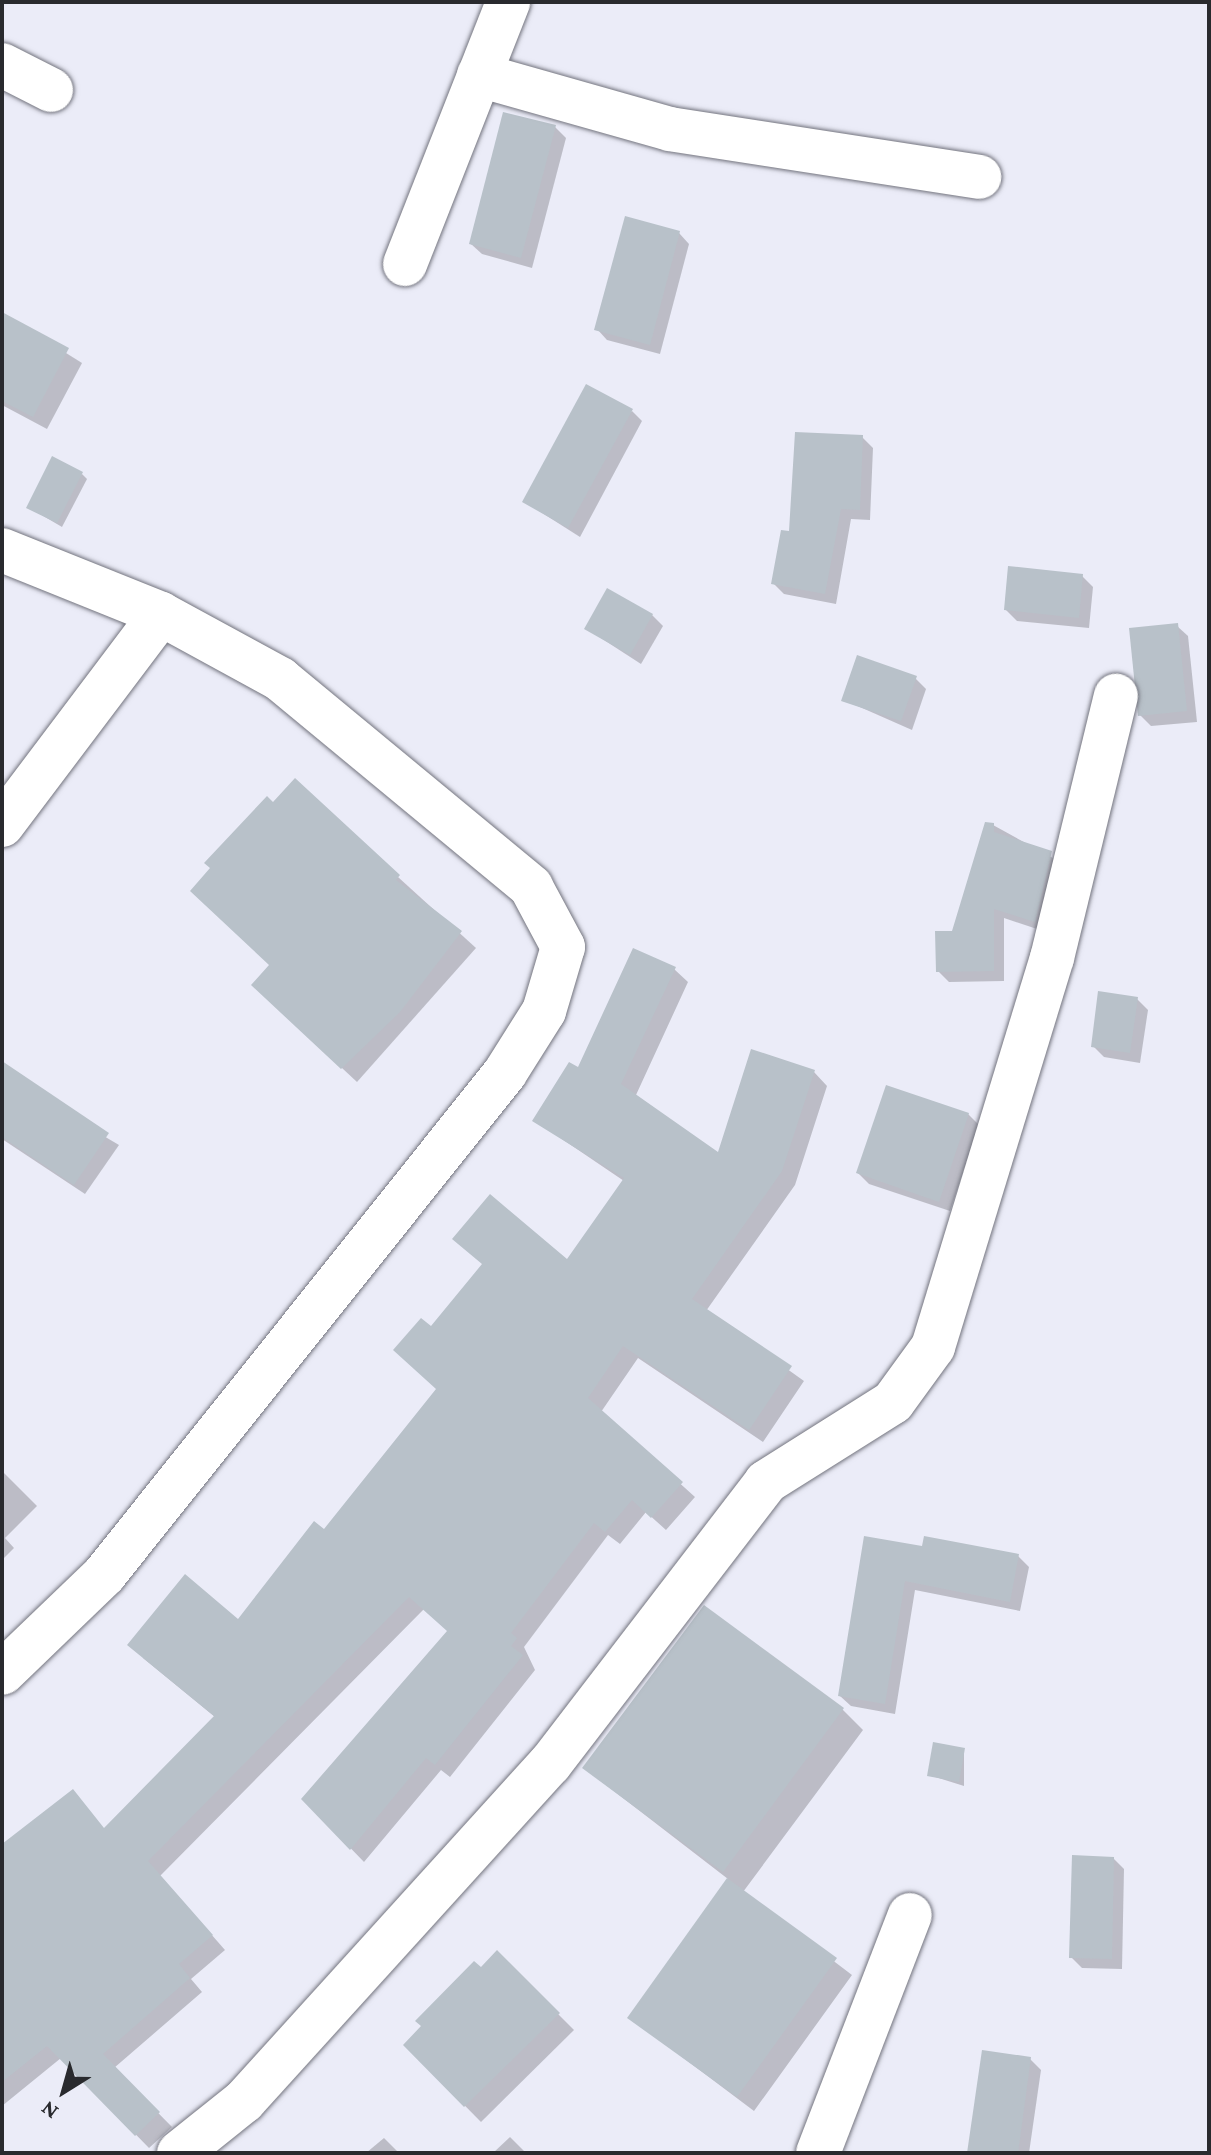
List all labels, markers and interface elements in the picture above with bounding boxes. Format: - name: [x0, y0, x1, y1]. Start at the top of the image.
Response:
- north arrow: [24, 2051, 104, 2131]
- text: N: [36, 2096, 63, 2125]

